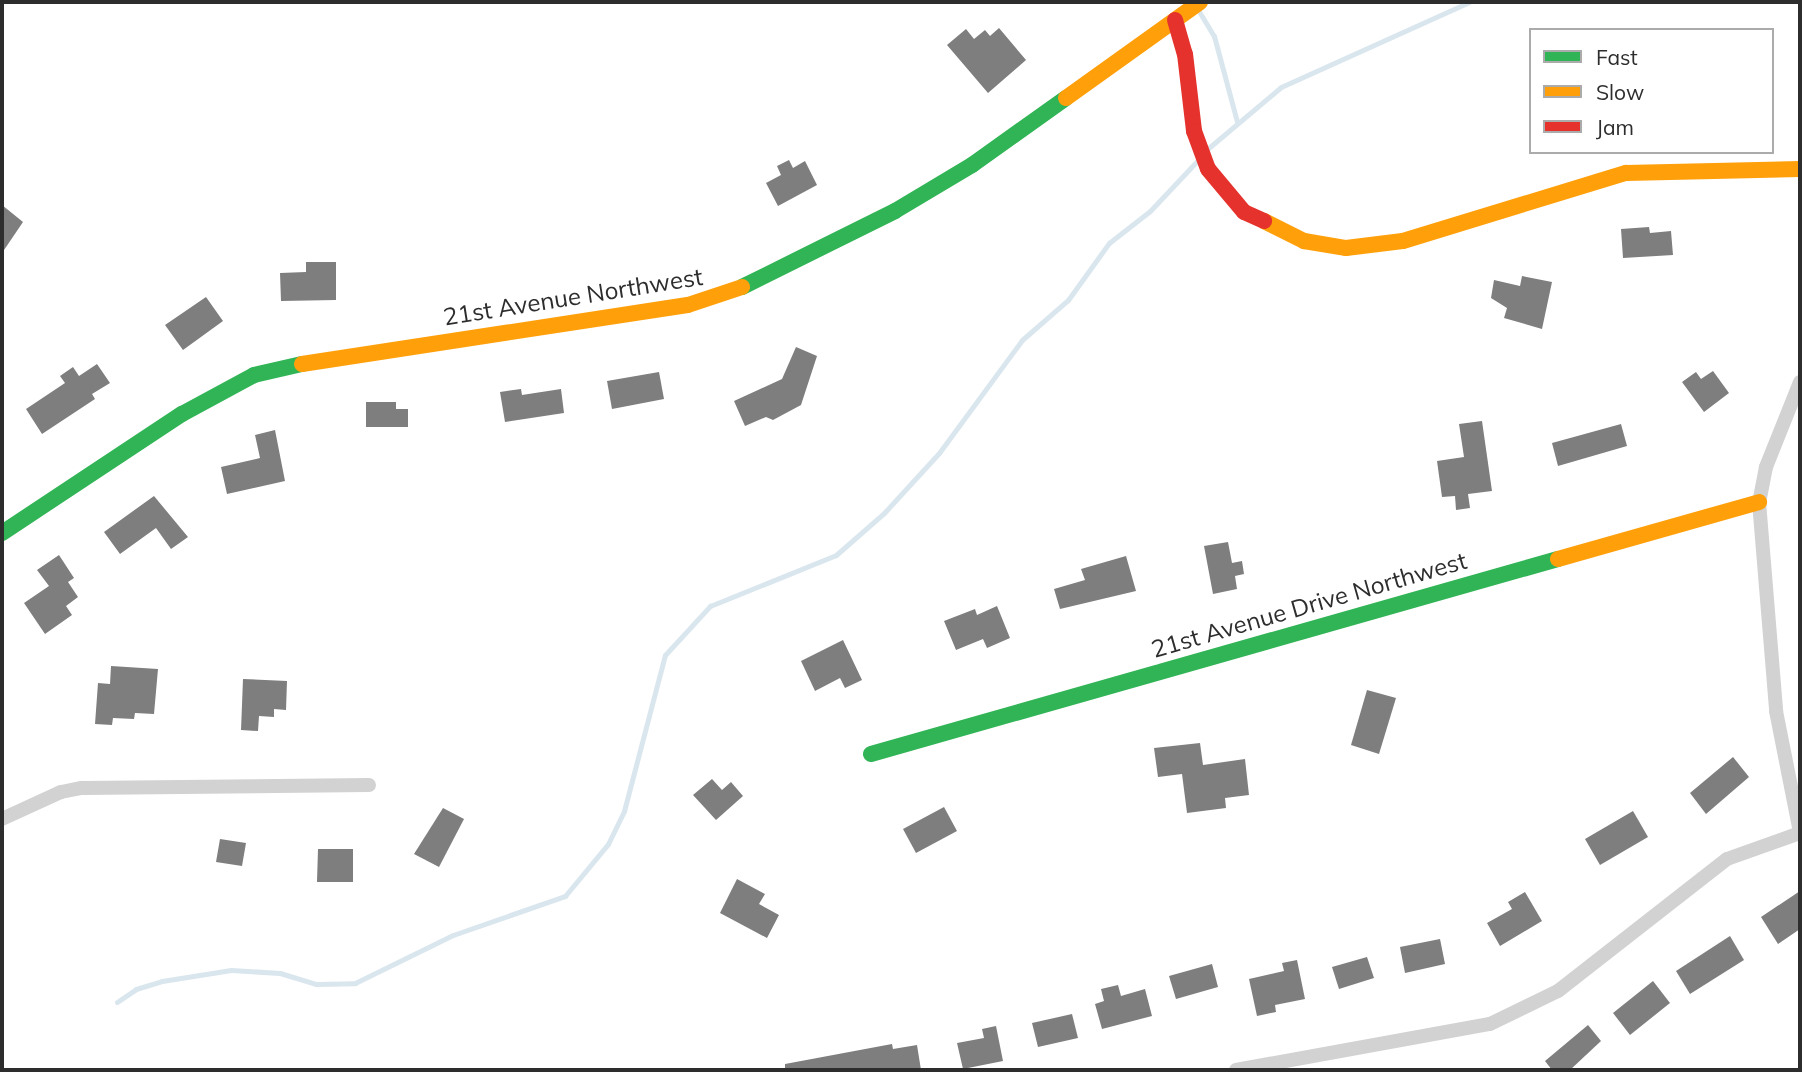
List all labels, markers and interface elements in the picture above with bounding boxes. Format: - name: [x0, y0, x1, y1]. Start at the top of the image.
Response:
- legend: [1529, 28, 1774, 154]
- text: Fast: [1596, 44, 1638, 70]
- text: Slow: [1596, 79, 1644, 105]
- text: Jam: [1596, 114, 1634, 140]
- street label: 21st Avenue Northwest: [441, 262, 705, 332]
- street label: 21st Avenue Drive Northwest: [1148, 546, 1470, 664]

